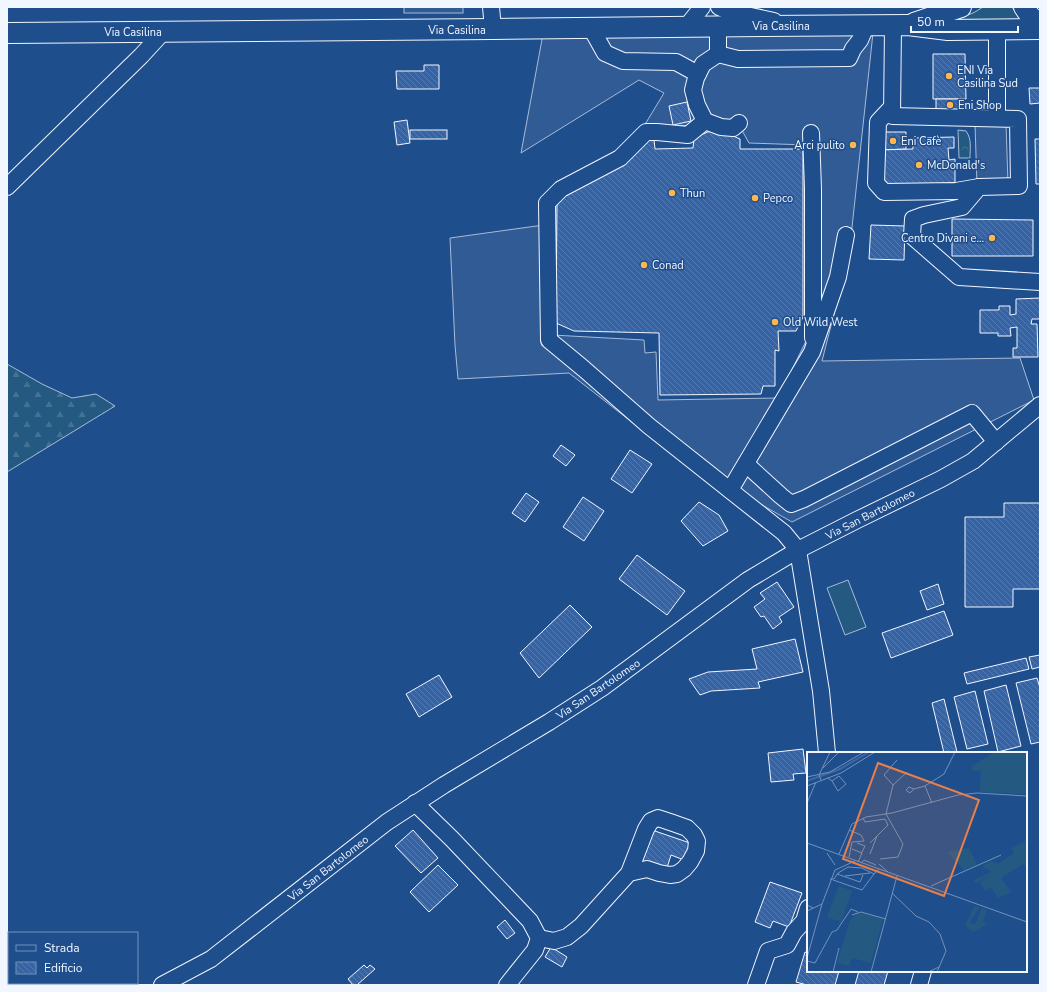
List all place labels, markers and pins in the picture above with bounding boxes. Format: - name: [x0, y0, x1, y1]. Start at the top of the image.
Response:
- place label: ENI Via Casilina Sud: [957, 63, 1018, 91]
- marker: ENI Via Casilina Sud: [944, 71, 954, 81]
- place label: Eni Shop: [958, 98, 1002, 113]
- marker: Eni Shop: [945, 100, 955, 110]
- place label: Eni Cafè: [901, 134, 942, 149]
- marker: Eni Cafè: [888, 136, 898, 146]
- place label: Arci pulito: [794, 138, 845, 153]
- marker: Arci pulito: [848, 140, 858, 150]
- place label: McDonald's: [927, 158, 985, 173]
- marker: McDonald's: [914, 160, 924, 170]
- place label: Thun: [680, 186, 705, 201]
- marker: Thun: [667, 188, 677, 198]
- place label: Pepco: [763, 191, 793, 206]
- marker: Pepco: [750, 193, 760, 203]
- place label: Centro Divani e…: [901, 231, 984, 246]
- marker: Centro Divani e…: [987, 233, 997, 243]
- place label: Conad: [652, 258, 684, 273]
- marker: Conad: [639, 260, 649, 270]
- place label: Old Wild West: [783, 315, 858, 330]
- marker: Old Wild West: [770, 317, 780, 327]

